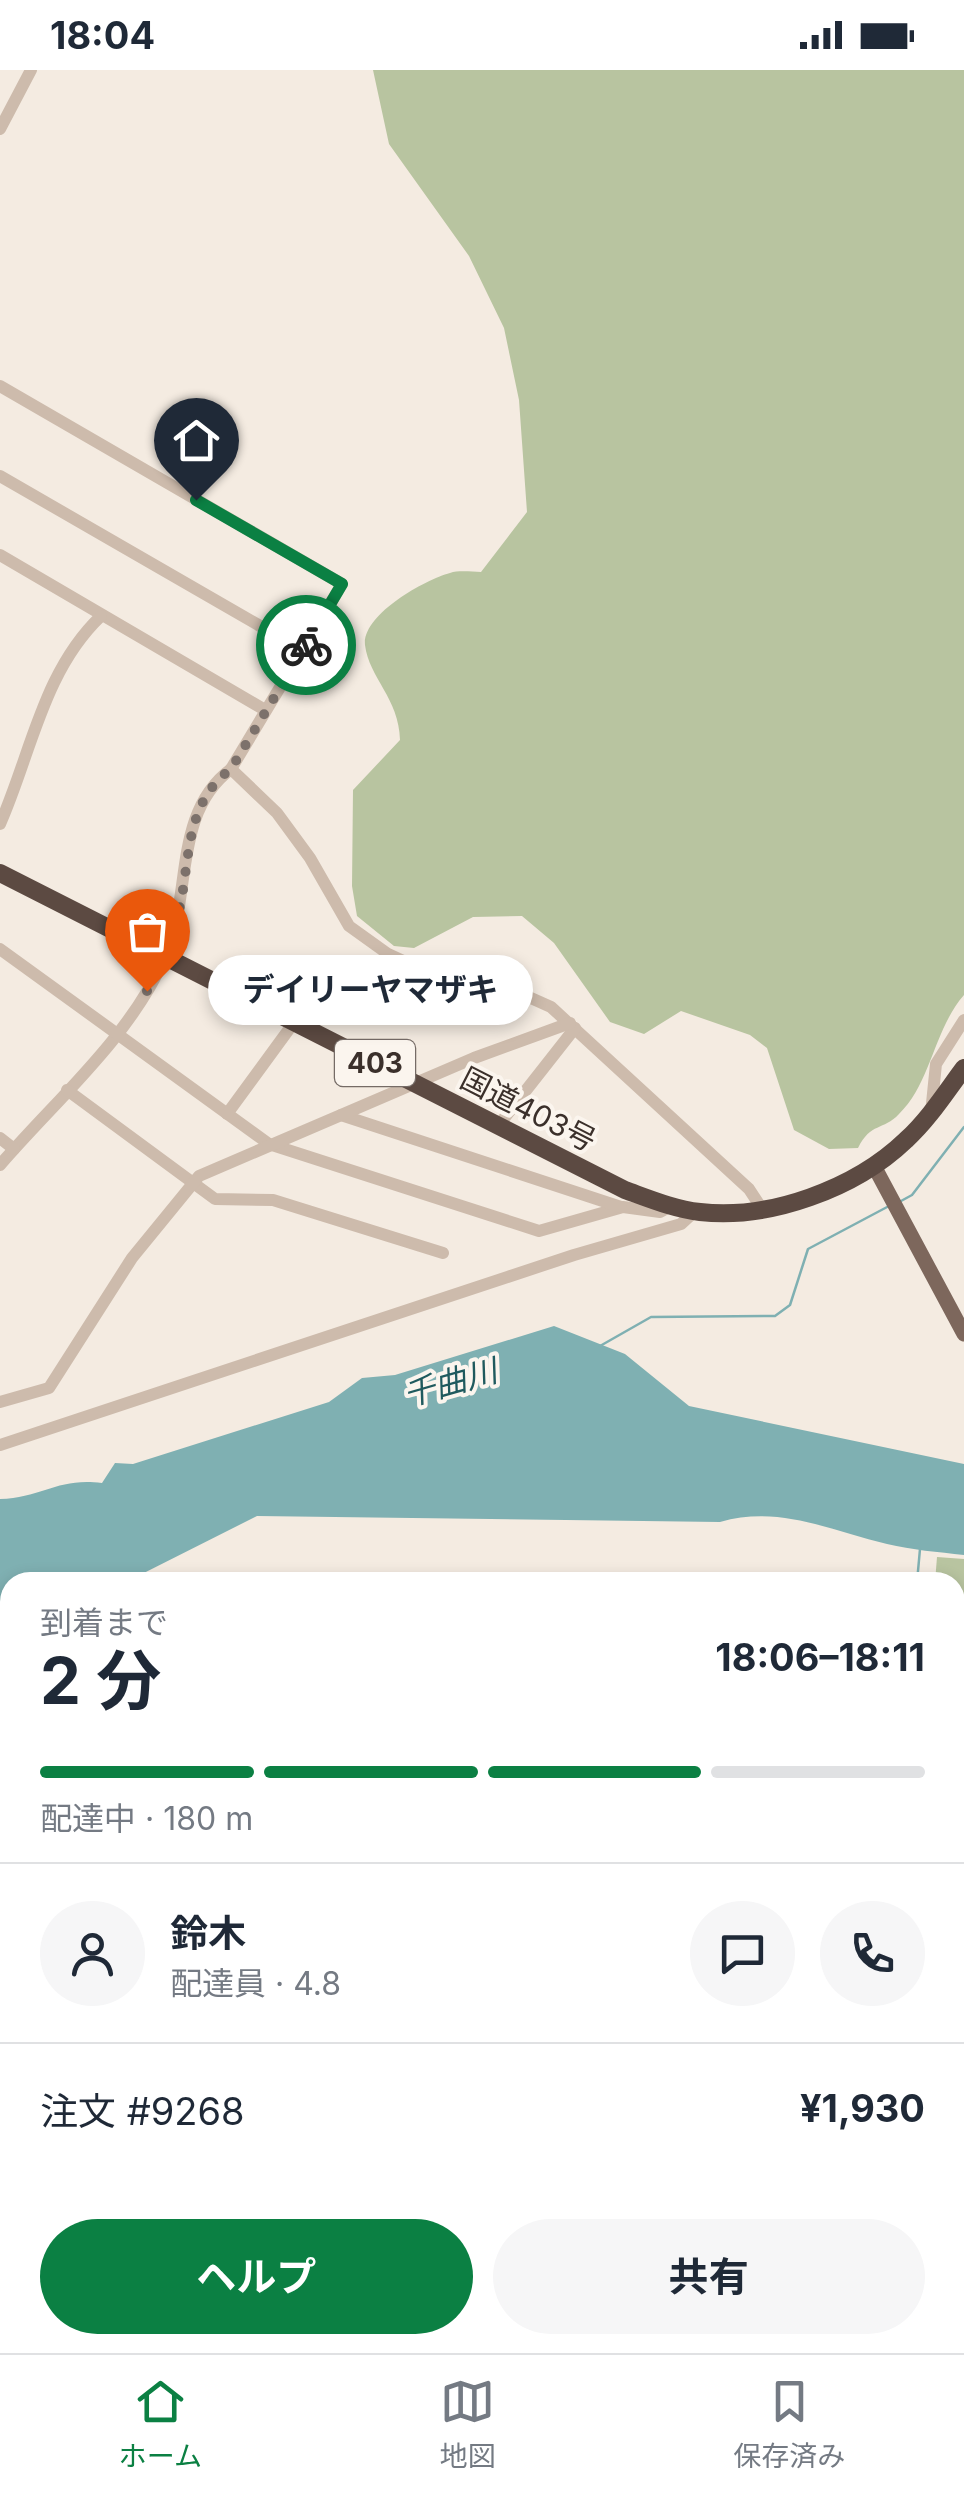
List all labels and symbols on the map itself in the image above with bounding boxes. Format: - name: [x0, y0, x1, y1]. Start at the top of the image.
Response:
- pin: [154, 398, 239, 501]
- courier: [256, 595, 356, 695]
- pin: [105, 889, 190, 992]
- callout: デイリーヤマザキ: [207, 956, 532, 1026]
- road number: 403: [335, 1040, 415, 1086]
- street label: 国道403号: [455, 1060, 602, 1158]
- water label: 千曲川: [398, 1350, 504, 1414]

